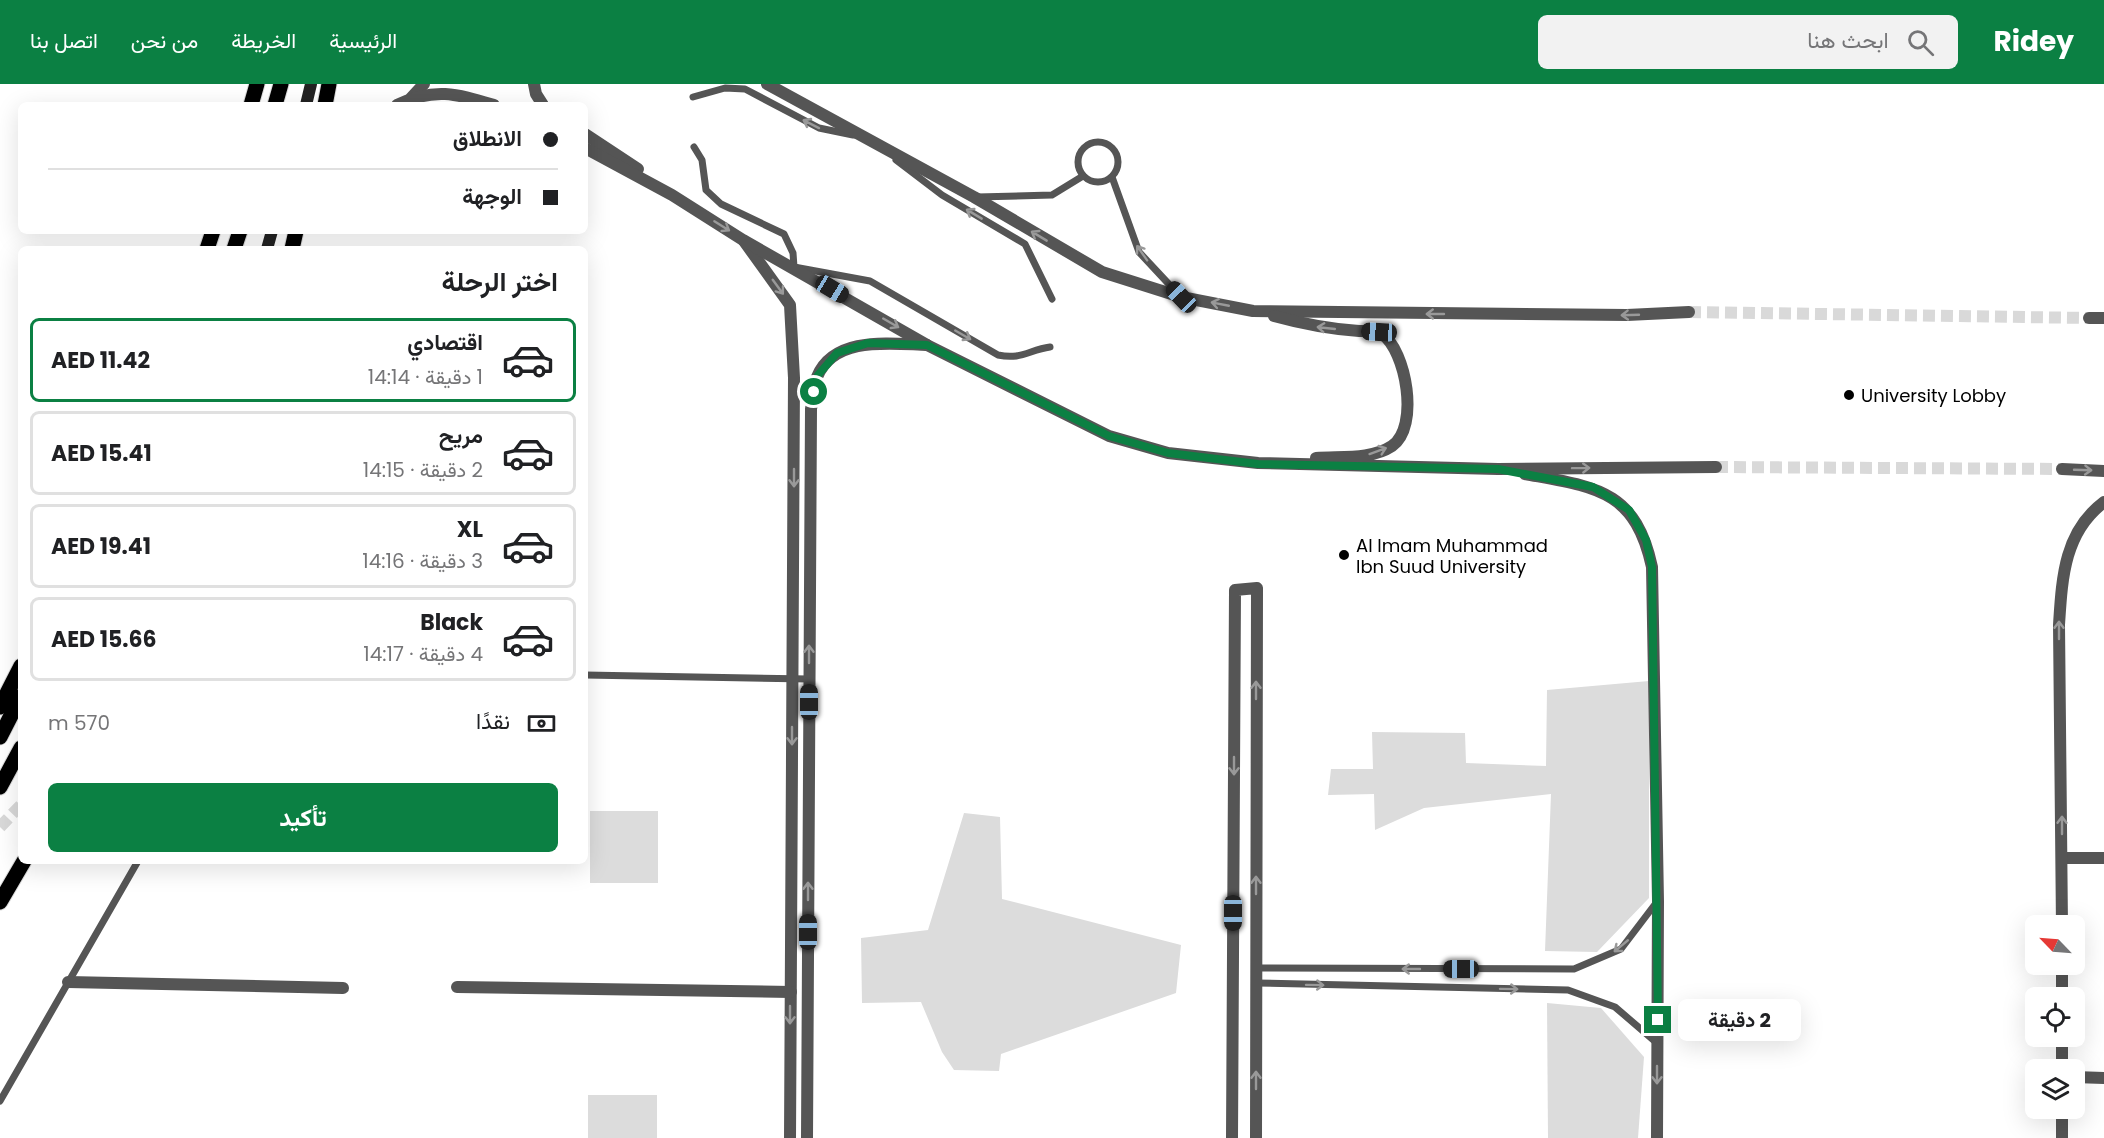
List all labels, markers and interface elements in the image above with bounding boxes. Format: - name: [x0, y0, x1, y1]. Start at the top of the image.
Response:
- search box: [1538, 15, 1958, 69]
- text: Ridey: [1994, 22, 2074, 61]
- text: ابحث هنا: [1807, 25, 1889, 56]
- text: اتصل بنا: [30, 26, 98, 55]
- text: من نحن: [131, 26, 198, 55]
- text: الخريطة: [231, 26, 296, 55]
- text: الرئيسية: [329, 26, 397, 55]
- icon: search: [1904, 26, 1937, 59]
- one-way arrow: [803, 117, 821, 129]
- text: الانطلاق: [453, 123, 522, 154]
- text: الوجهة: [462, 181, 522, 212]
- one-way arrow: [966, 207, 983, 219]
- one-way arrow: [713, 221, 730, 233]
- one-way arrow: [1031, 229, 1048, 241]
- one-way arrow: [1136, 246, 1148, 262]
- text: اختر الرحلة: [442, 263, 558, 300]
- car: [812, 272, 852, 306]
- car: [1162, 278, 1200, 316]
- one-way arrow: [772, 279, 784, 295]
- one-way arrow: [1211, 298, 1230, 309]
- one-way arrow: [1426, 308, 1446, 320]
- one-way arrow: [1621, 309, 1641, 321]
- one-way arrow: [882, 318, 899, 330]
- one-way arrow: [1317, 322, 1337, 333]
- car: [1361, 322, 1397, 342]
- text: اقتصادي: [407, 327, 483, 358]
- one-way arrow: [954, 329, 971, 341]
- icon: car: [501, 333, 555, 387]
- text: AED 11.42: [51, 345, 150, 376]
- text: 1 دقيقة · 14:14: [368, 363, 483, 391]
- route start: [800, 378, 827, 405]
- place label: University Lobby: [1861, 383, 2006, 408]
- marker: University Lobby: [1842, 388, 1856, 402]
- text: مريح: [439, 420, 483, 451]
- icon: car: [501, 426, 555, 480]
- text: AED 15.41: [51, 438, 152, 469]
- one-way arrow: [1368, 444, 1387, 455]
- text: 2 دقيقة · 14:15: [363, 456, 483, 484]
- one-way arrow: [1570, 463, 1590, 474]
- one-way arrow: [2072, 464, 2092, 475]
- one-way arrow: [788, 467, 800, 487]
- text: XL: [457, 514, 483, 545]
- icon: car: [501, 519, 555, 573]
- text: AED 19.41: [51, 531, 151, 562]
- place label: Al Imam Muhammad Ibn Suud University: [1356, 533, 1548, 579]
- text: 3 دقيقة · 14:16: [362, 547, 483, 575]
- marker: Al Imam Muhammad Ibn Suud University: [1337, 548, 1351, 562]
- text: Black: [420, 607, 483, 638]
- icon: car: [501, 612, 555, 666]
- one-way arrow: [2053, 621, 2065, 641]
- text: AED 15.66: [51, 624, 157, 655]
- text: 4 دقيقة · 14:17: [363, 640, 483, 668]
- one-way arrow: [803, 644, 815, 664]
- one-way arrow: [1250, 680, 1262, 700]
- car: [800, 684, 818, 720]
- text: نقدًا: [476, 706, 510, 737]
- icon: cash: [525, 707, 558, 740]
- text: 570 m: [48, 709, 110, 737]
- one-way arrow: [786, 725, 798, 745]
- one-way arrow: [1228, 755, 1240, 775]
- button: تأكيد: [48, 783, 558, 852]
- one-way arrow: [2056, 816, 2068, 836]
- one-way arrow: [1250, 875, 1262, 895]
- one-way arrow: [802, 881, 814, 901]
- car: [1224, 895, 1242, 931]
- car: [799, 914, 817, 950]
- north arrow: [2025, 915, 2085, 975]
- map controls: [2025, 915, 2085, 1119]
- one-way arrow: [1614, 939, 1629, 953]
- car: [1443, 960, 1479, 978]
- one-way arrow: [1401, 963, 1421, 975]
- one-way arrow: [1304, 979, 1324, 990]
- one-way arrow: [1499, 983, 1519, 995]
- button: locate: [2025, 987, 2085, 1047]
- callout: 2 دقيقة: [1679, 999, 1802, 1041]
- one-way arrow: [785, 1004, 796, 1024]
- route end: [1644, 1006, 1671, 1033]
- text: 2 دقيقة: [1708, 1006, 1771, 1034]
- button: layers: [2025, 1059, 2085, 1119]
- one-way arrow: [1651, 1064, 1663, 1084]
- one-way arrow: [1250, 1070, 1262, 1090]

